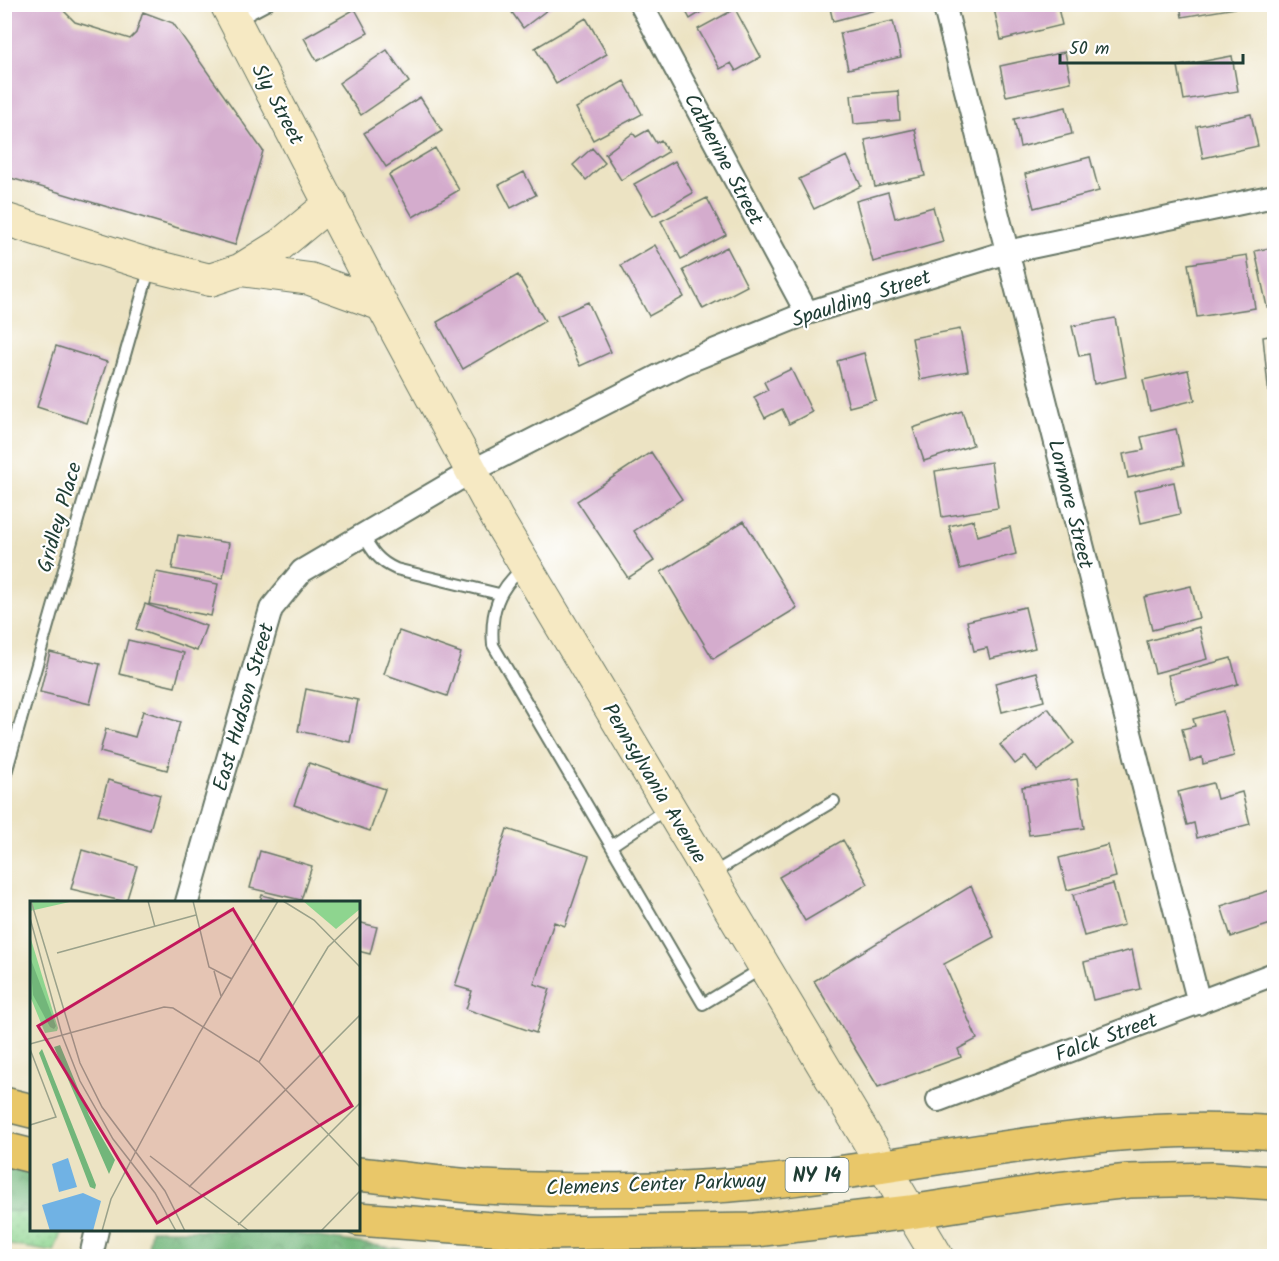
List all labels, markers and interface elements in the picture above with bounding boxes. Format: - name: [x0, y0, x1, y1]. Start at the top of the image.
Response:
- scale bar: [1060, 27, 1243, 65]
- text: 50 m: [1069, 35, 1109, 64]
- street label: Sly Street: [241, 58, 312, 152]
- street label: Catherine Street: [674, 88, 772, 232]
- street label: Spaulding Street: [788, 261, 936, 337]
- street label: Lormore Street: [1038, 436, 1102, 573]
- street label: Gridley Place: [29, 458, 92, 576]
- street label: East Hudson Street: [205, 619, 284, 795]
- street label: Pennsylvania Avenue: [593, 697, 715, 871]
- inset map: [30, 901, 360, 1231]
- street label: Falck Street: [1051, 1004, 1163, 1072]
- road number: NY 14: [786, 1158, 848, 1192]
- street label: Clemens Center Parkway: [546, 1165, 767, 1206]

